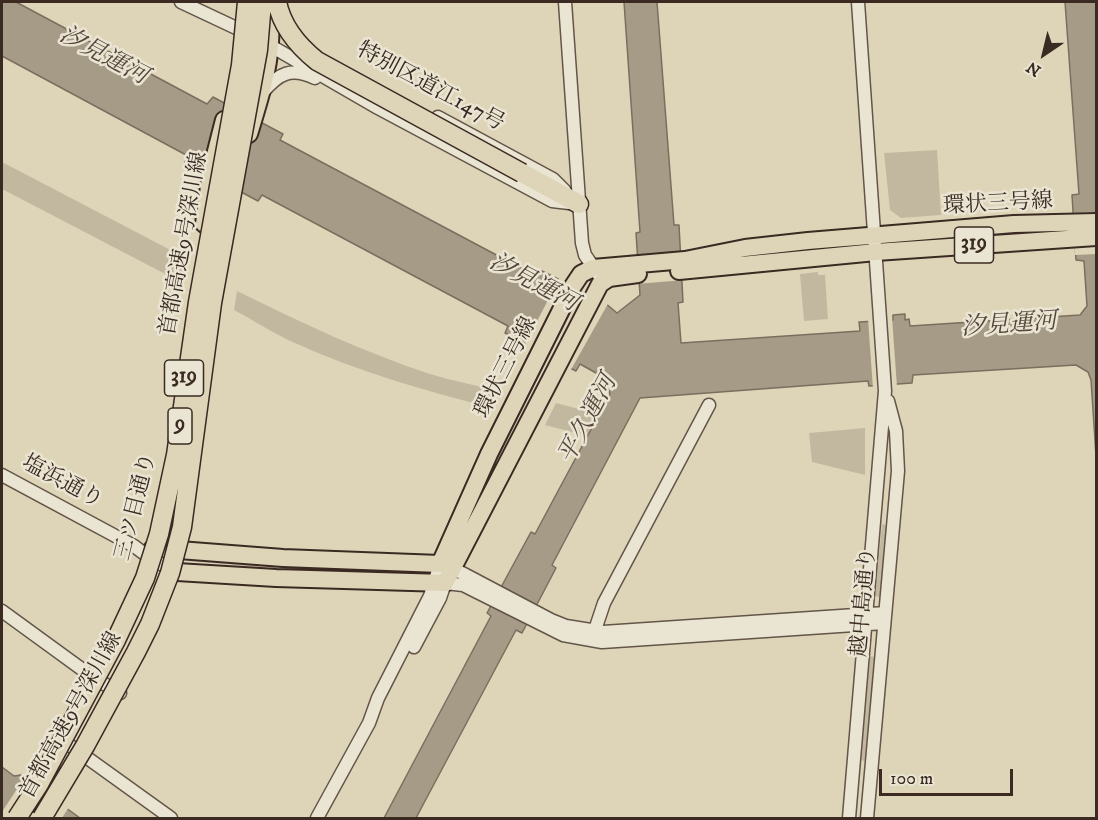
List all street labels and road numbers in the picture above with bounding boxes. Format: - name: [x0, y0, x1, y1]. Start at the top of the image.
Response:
- street label: 特別区道江147号: [352, 38, 508, 138]
- street label: 首都高速9号深川線: [156, 150, 214, 338]
- street label: 環状三号線: [942, 189, 1054, 221]
- road number: 319: [954, 227, 994, 263]
- street label: 環状三号線: [470, 313, 544, 423]
- road number: 319: [164, 360, 204, 396]
- road number: 9: [168, 408, 192, 444]
- street label: 三ツ目通り: [111, 450, 163, 564]
- street label: 塩浜通り: [17, 451, 107, 515]
- street label: 越中島通り: [847, 546, 883, 658]
- street label: 首都高速9号深川線: [15, 628, 129, 804]

